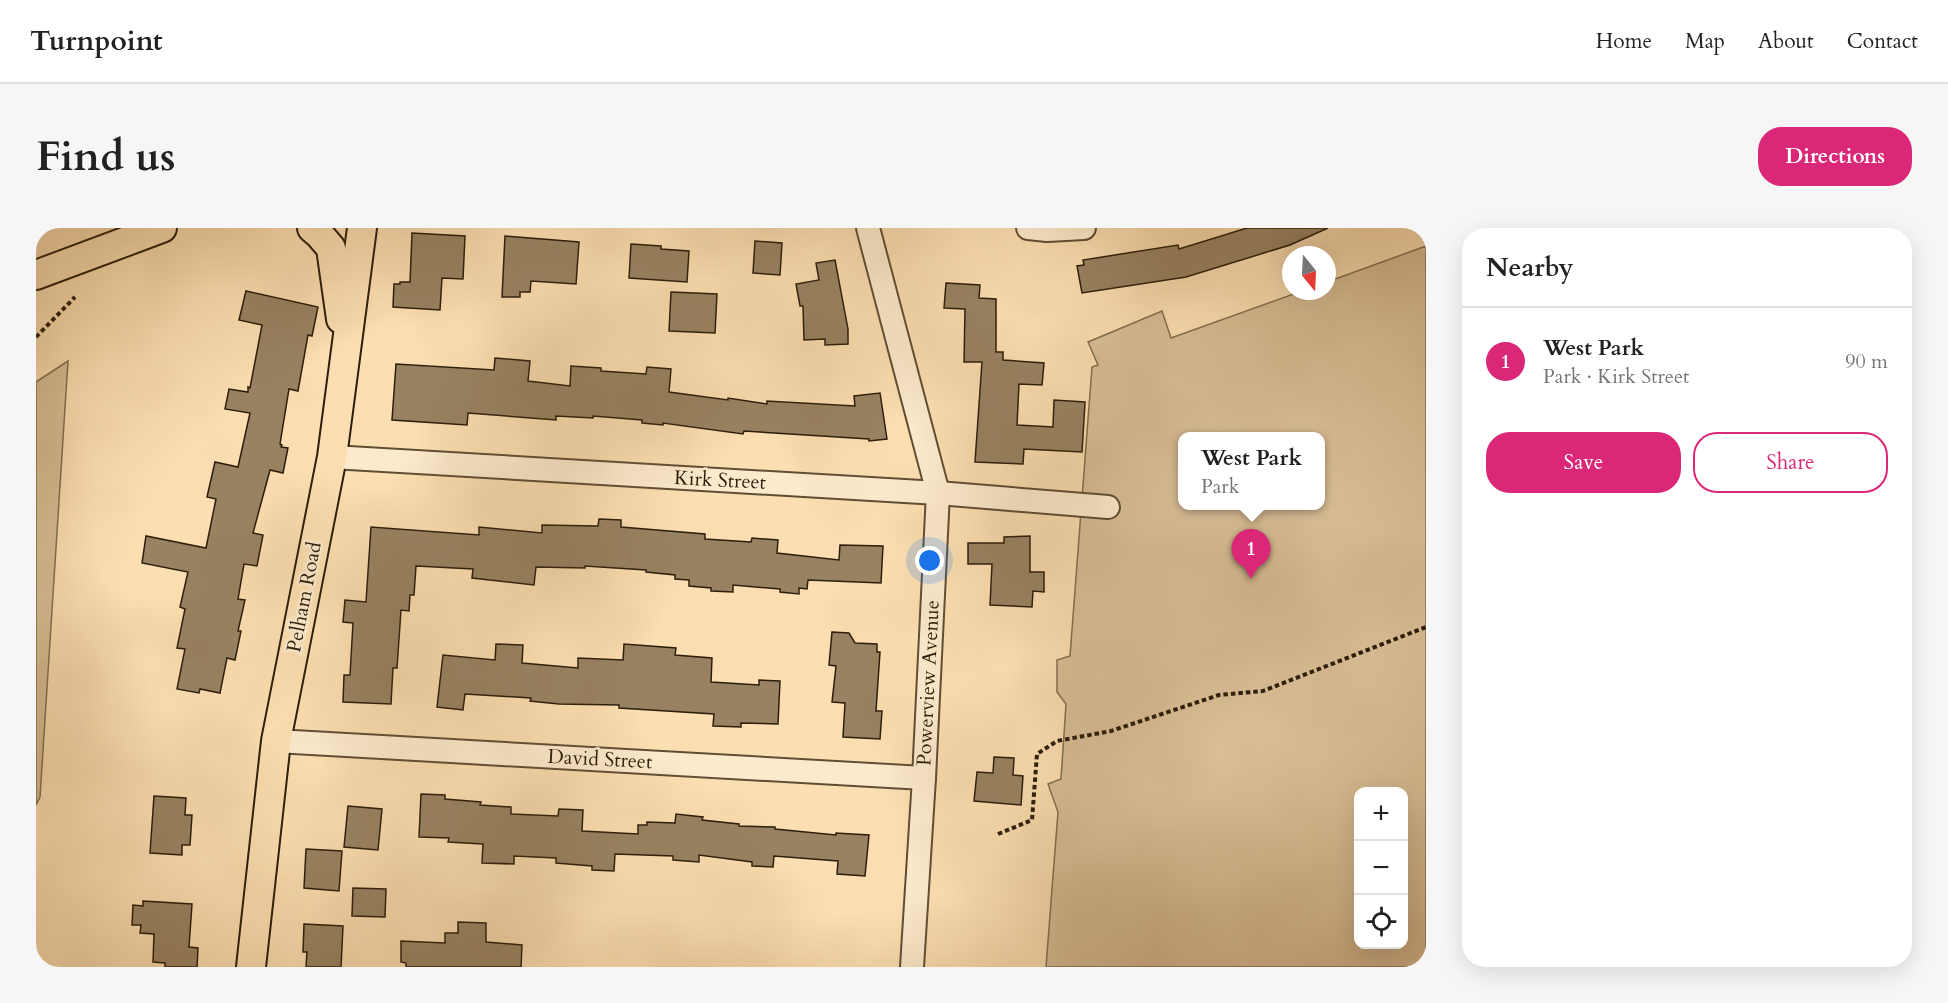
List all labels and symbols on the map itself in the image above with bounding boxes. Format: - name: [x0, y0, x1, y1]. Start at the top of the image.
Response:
- north arrow: [1282, 246, 1336, 300]
- street label: Kirk Street: [673, 464, 767, 496]
- pin: 1: [1232, 530, 1270, 579]
- street label: Pelham Road: [280, 539, 328, 654]
- your location: [915, 546, 944, 575]
- street label: Powerview Avenue: [910, 599, 946, 767]
- street label: David Street: [547, 743, 654, 775]

